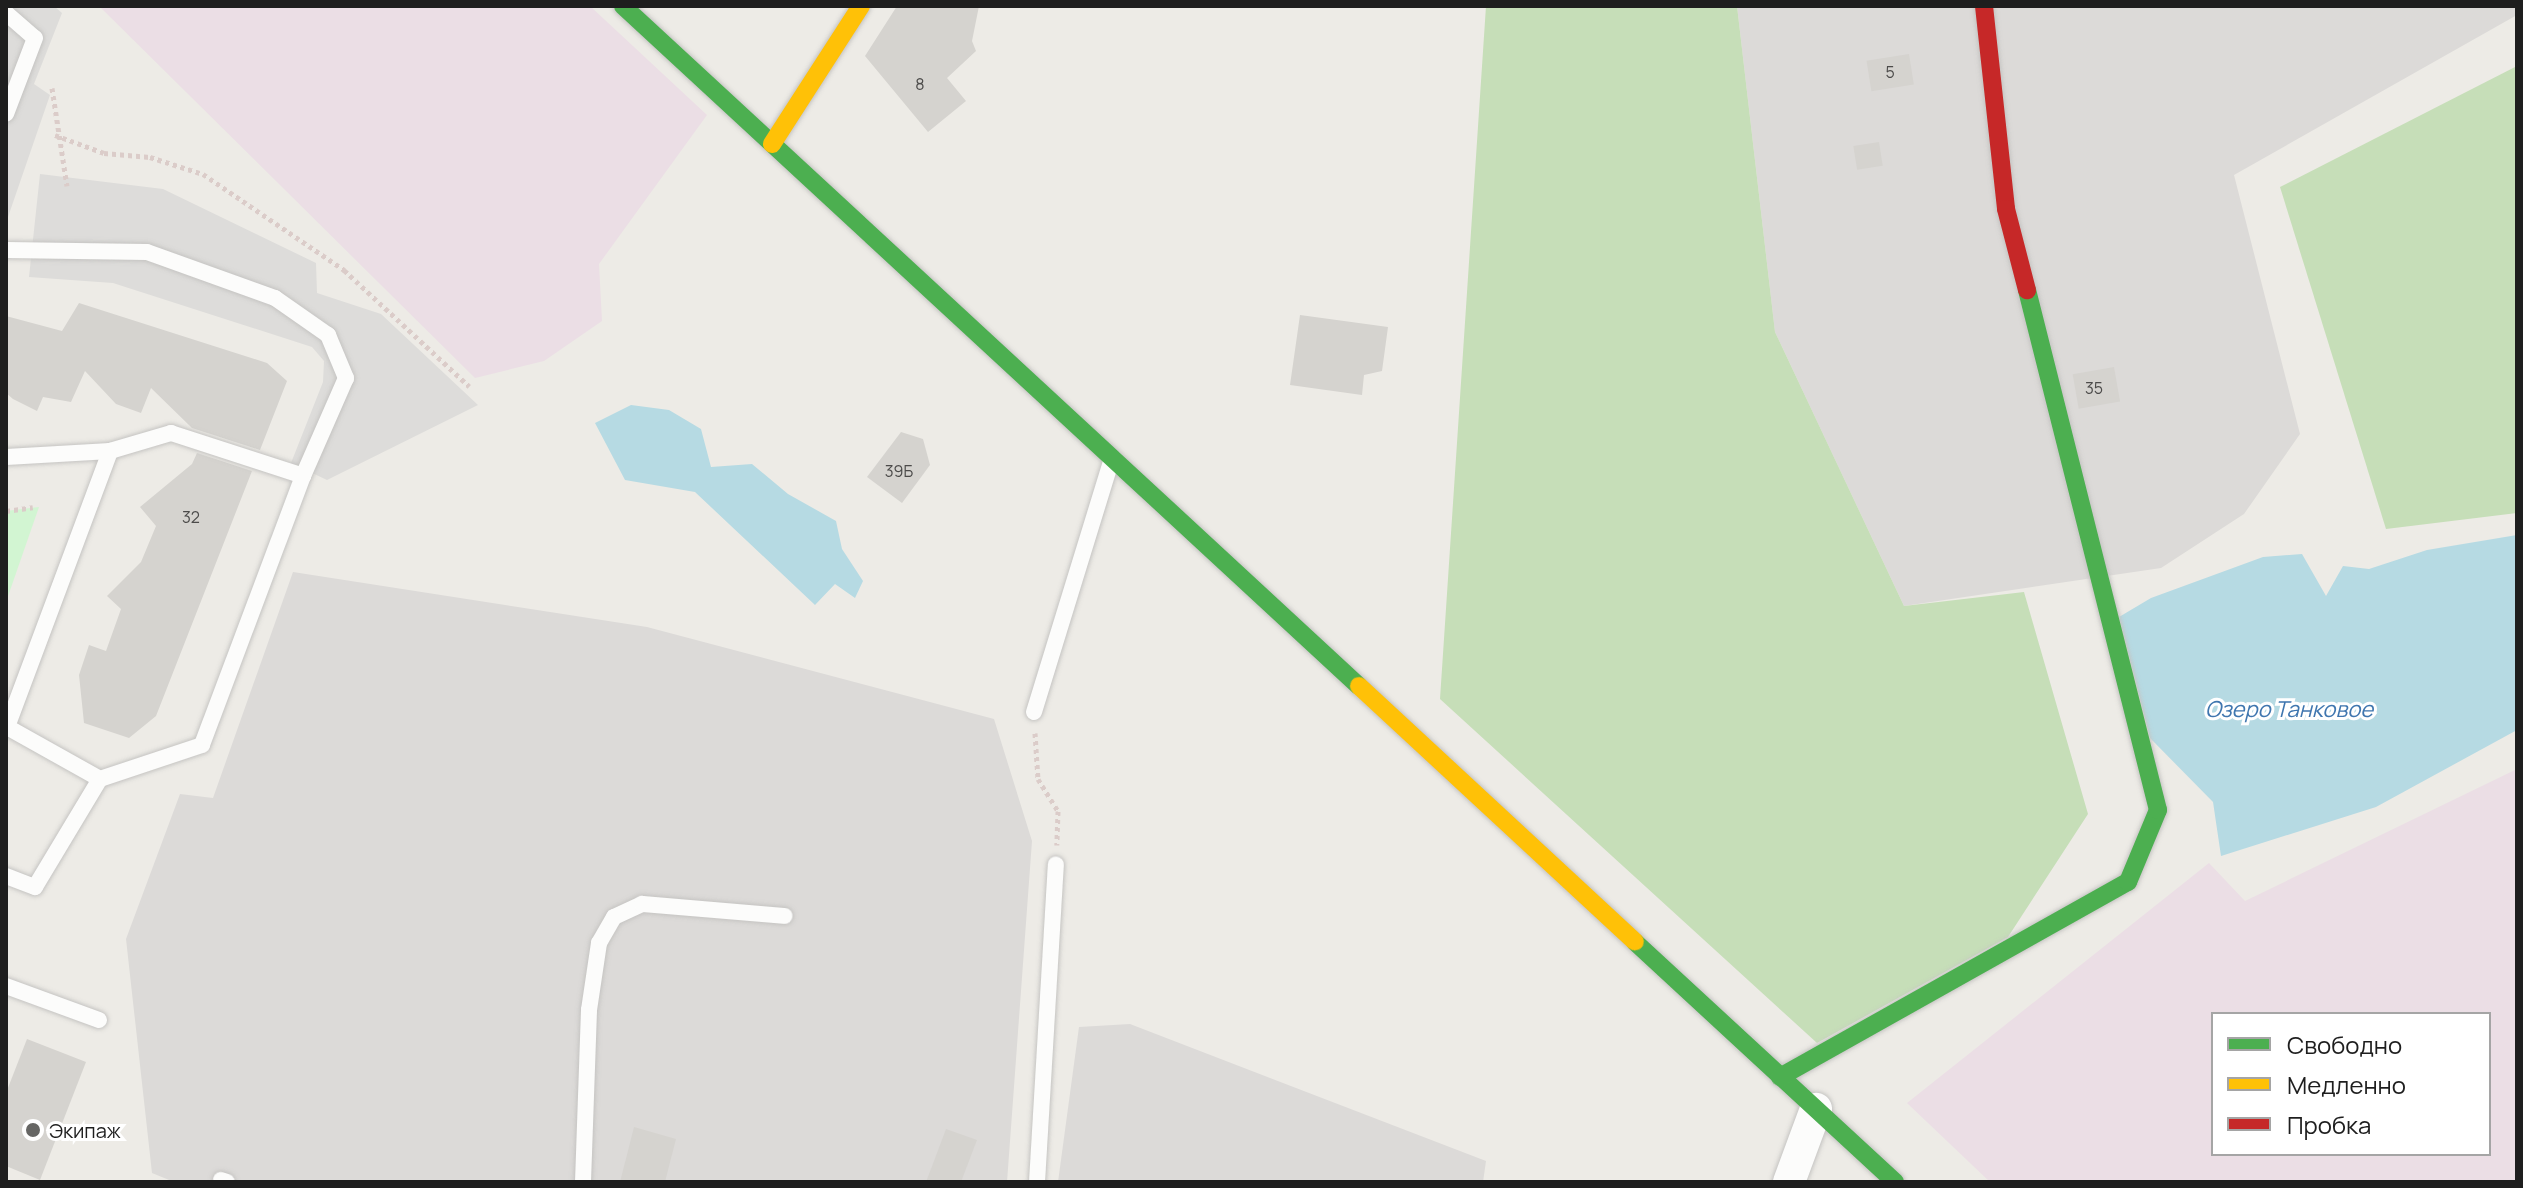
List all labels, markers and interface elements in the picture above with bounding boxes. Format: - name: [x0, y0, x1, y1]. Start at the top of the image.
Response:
- house number: 5: [1885, 62, 1895, 82]
- house number: 8: [915, 74, 925, 94]
- house number: 35: [2085, 378, 2103, 398]
- house number: 39Б: [885, 461, 913, 481]
- house number: 32: [182, 507, 200, 527]
- water label: Озеро Танковое: [2205, 697, 2373, 723]
- legend: [2211, 1012, 2491, 1156]
- text: Свободно: [2287, 1028, 2402, 1061]
- text: Медленно: [2287, 1068, 2406, 1101]
- text: Пробка: [2287, 1108, 2371, 1141]
- place label: Экипаж: [49, 1118, 121, 1142]
- marker: Экипаж: [24, 1121, 42, 1139]

